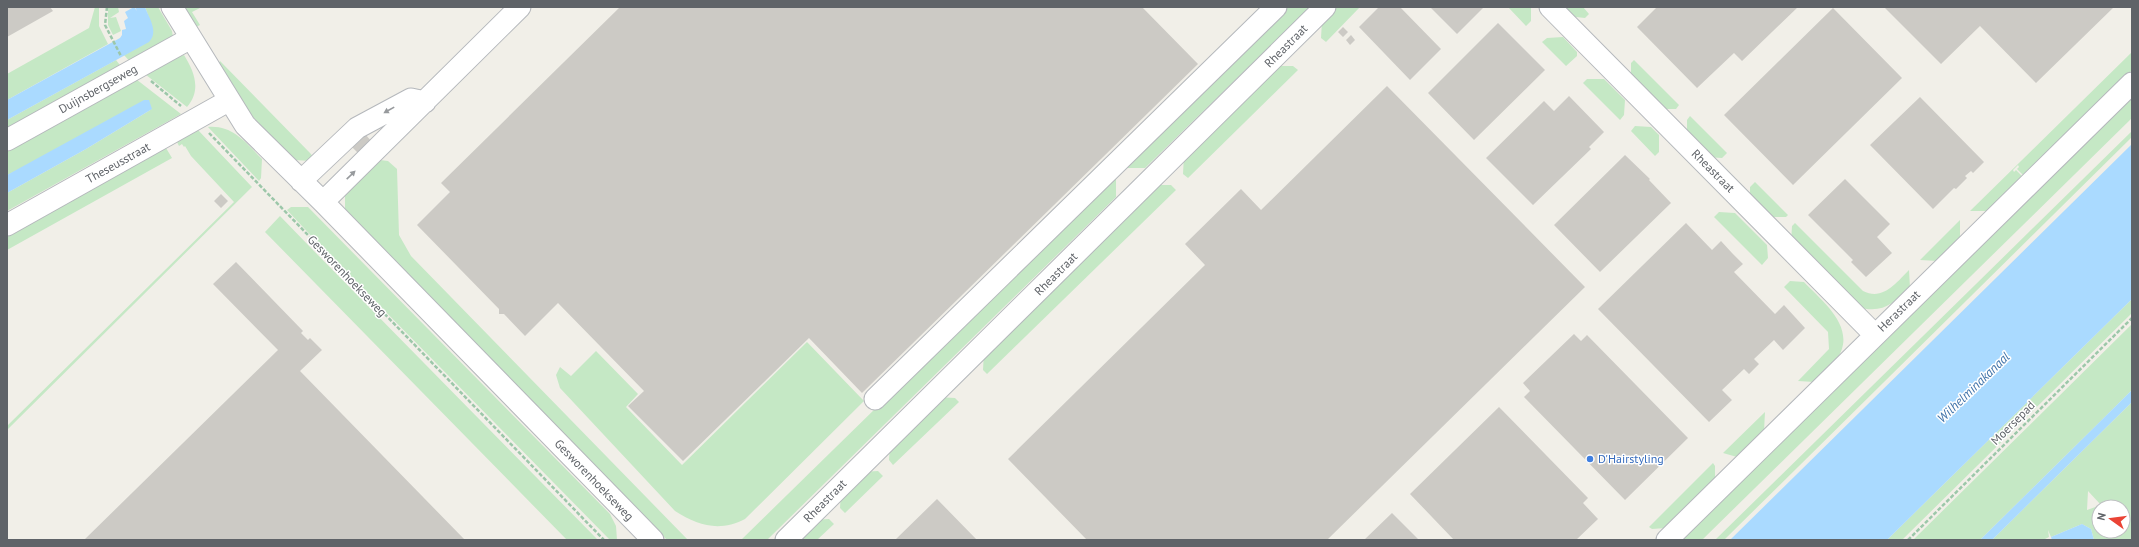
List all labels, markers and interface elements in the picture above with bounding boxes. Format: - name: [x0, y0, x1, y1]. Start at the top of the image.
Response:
- street label: Rheastraat: [1261, 21, 1310, 70]
- street label: Duijnsbergseweg: [56, 61, 140, 116]
- one-way arrow: [384, 107, 395, 114]
- street label: Theseusstraat: [83, 139, 153, 186]
- street label: Rheastraat: [1689, 146, 1738, 195]
- one-way arrow: [346, 171, 356, 180]
- street label: Gesworenhoekseweg: [305, 232, 390, 319]
- street label: Rheastraat: [1031, 249, 1080, 298]
- street label: Herastraat: [1874, 287, 1923, 335]
- water label: Wilhelminakanaal: [1933, 348, 2014, 426]
- street label: Moersepad: [1987, 397, 2038, 448]
- street label: Gesworenhoekseweg: [552, 436, 637, 523]
- place label: D'Hairstyling: [1598, 451, 1664, 466]
- marker: D'Hairstyling: [1585, 454, 1595, 464]
- street label: Rheastraat: [800, 476, 849, 525]
- north arrow: [2091, 499, 2131, 539]
- text: N: [2094, 511, 2109, 522]

